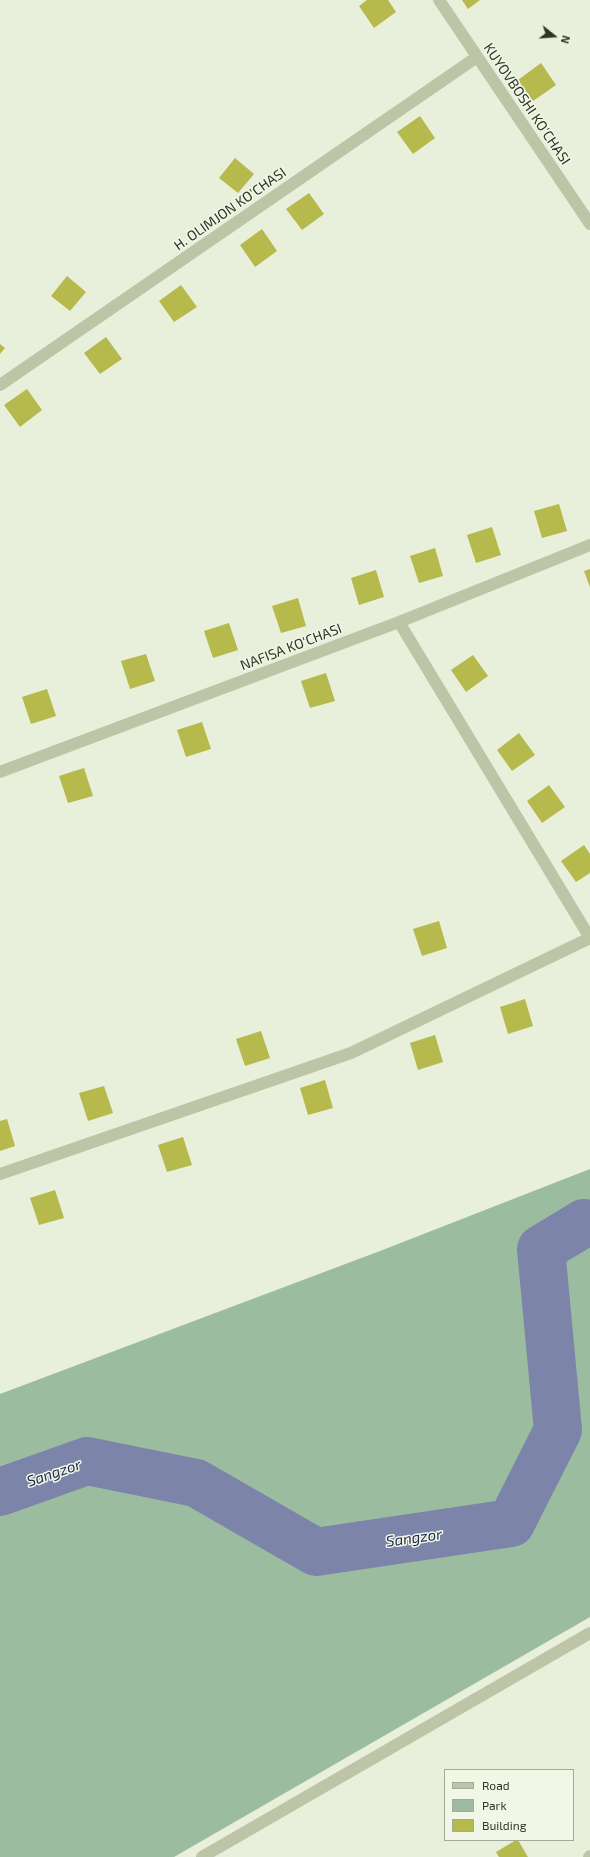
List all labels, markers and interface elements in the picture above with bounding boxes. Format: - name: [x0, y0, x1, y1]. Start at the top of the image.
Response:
- north arrow: [534, 16, 574, 56]
- text: N: [559, 34, 573, 45]
- street label: KUYOVBOSHI KO'CHASI: [480, 40, 574, 168]
- street label: H. OLIMJON KO'CHASI: [171, 164, 289, 254]
- street label: NAFISA KO'CHASI: [238, 620, 344, 674]
- water label: Sangzor: [24, 1455, 84, 1491]
- water label: Sangzor: [385, 1525, 443, 1551]
- legend: [444, 1769, 574, 1841]
- text: Road: [482, 1778, 510, 1792]
- text: Park: [482, 1798, 507, 1812]
- text: Building: [482, 1818, 526, 1832]

